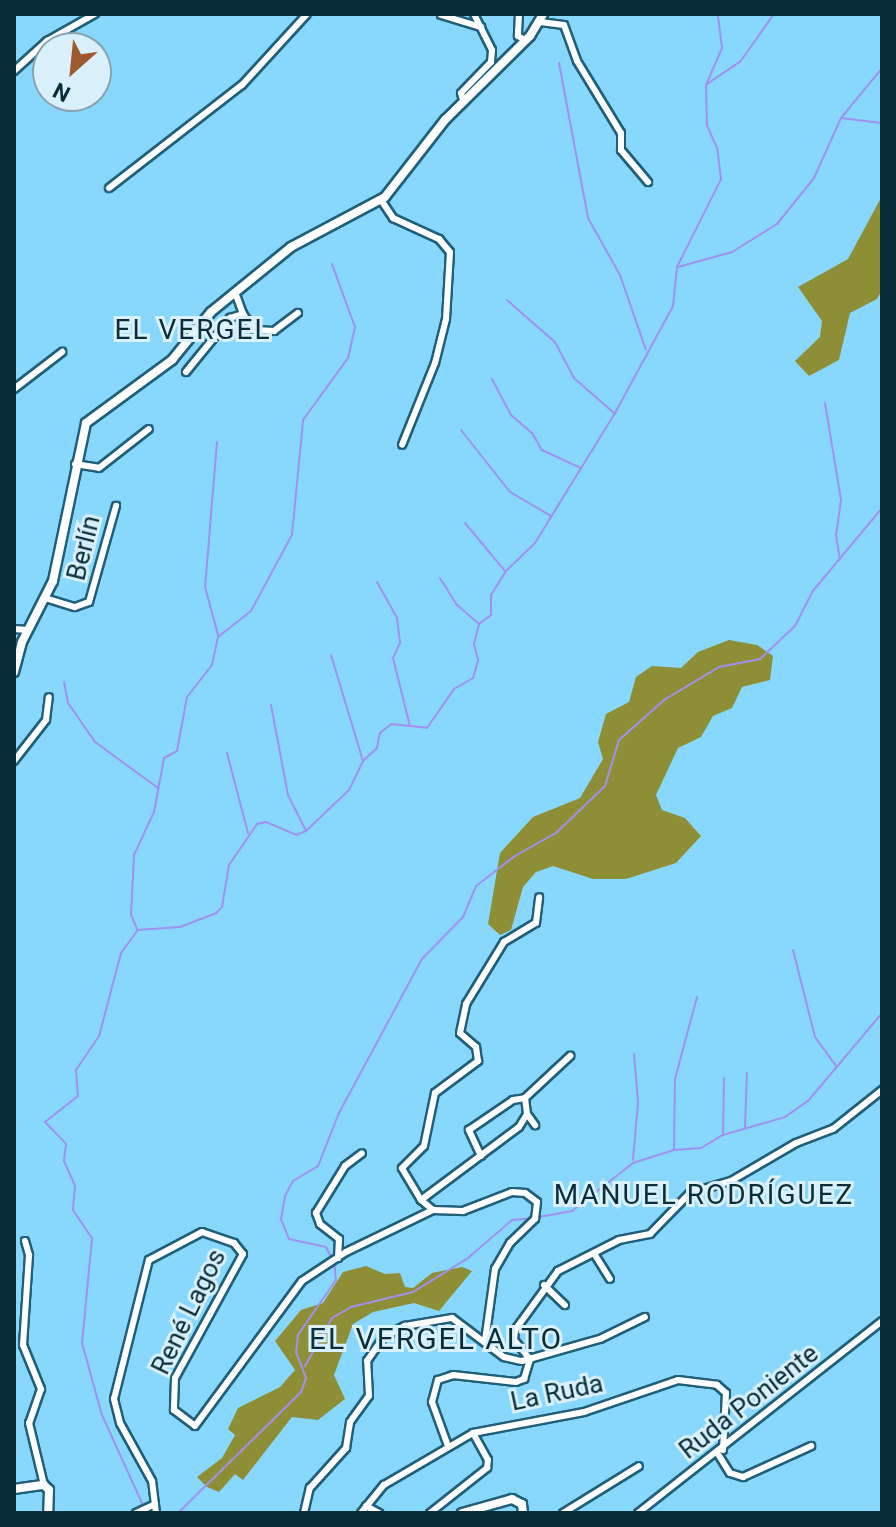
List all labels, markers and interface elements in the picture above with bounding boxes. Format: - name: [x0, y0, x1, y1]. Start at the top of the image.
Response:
- north arrow: [32, 32, 112, 112]
- text: N: [49, 77, 74, 107]
- district label: EL VERGEL: [114, 313, 272, 347]
- street label: Berlín: [61, 512, 107, 584]
- district label: MANUEL RODRÍGUEZ: [554, 1178, 854, 1212]
- street label: René Lagos: [145, 1244, 233, 1380]
- district label: EL VERGEL ALTO: [309, 1321, 563, 1357]
- street label: Ruda Poniente: [673, 1338, 825, 1466]
- street label: La Ruda: [508, 1368, 606, 1418]

